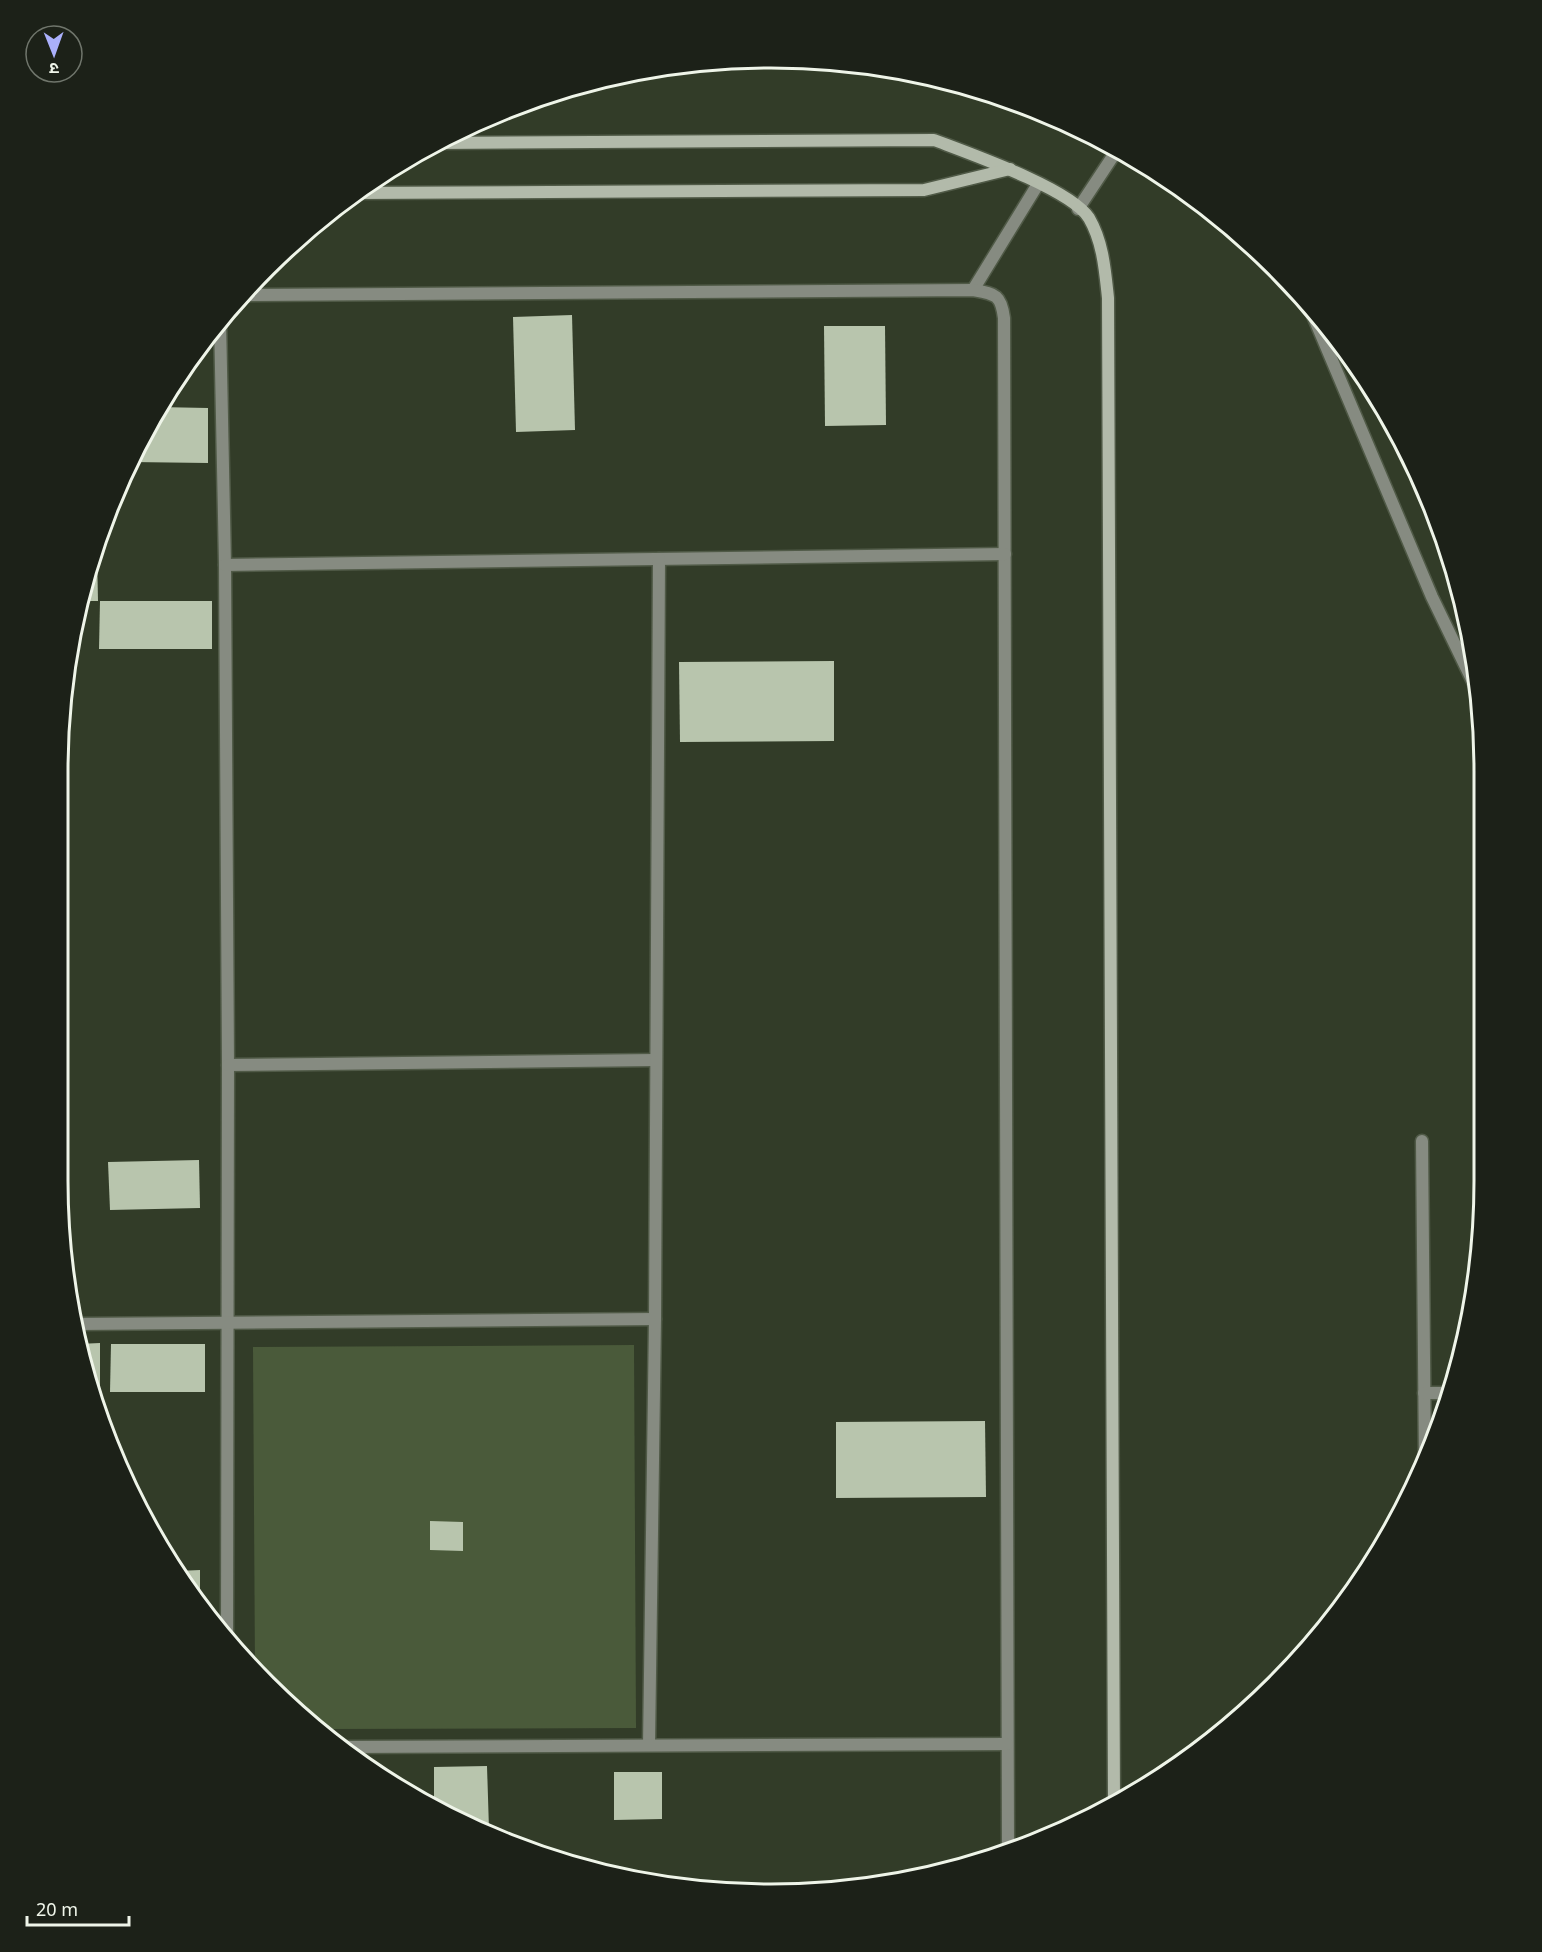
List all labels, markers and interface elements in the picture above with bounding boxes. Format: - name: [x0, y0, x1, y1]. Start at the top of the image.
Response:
- north arrow: [24, 24, 84, 84]
- text: उ: [49, 58, 59, 80]
- scale bar: [27, 1889, 129, 1927]
- text: 20 m: [36, 1897, 78, 1921]

